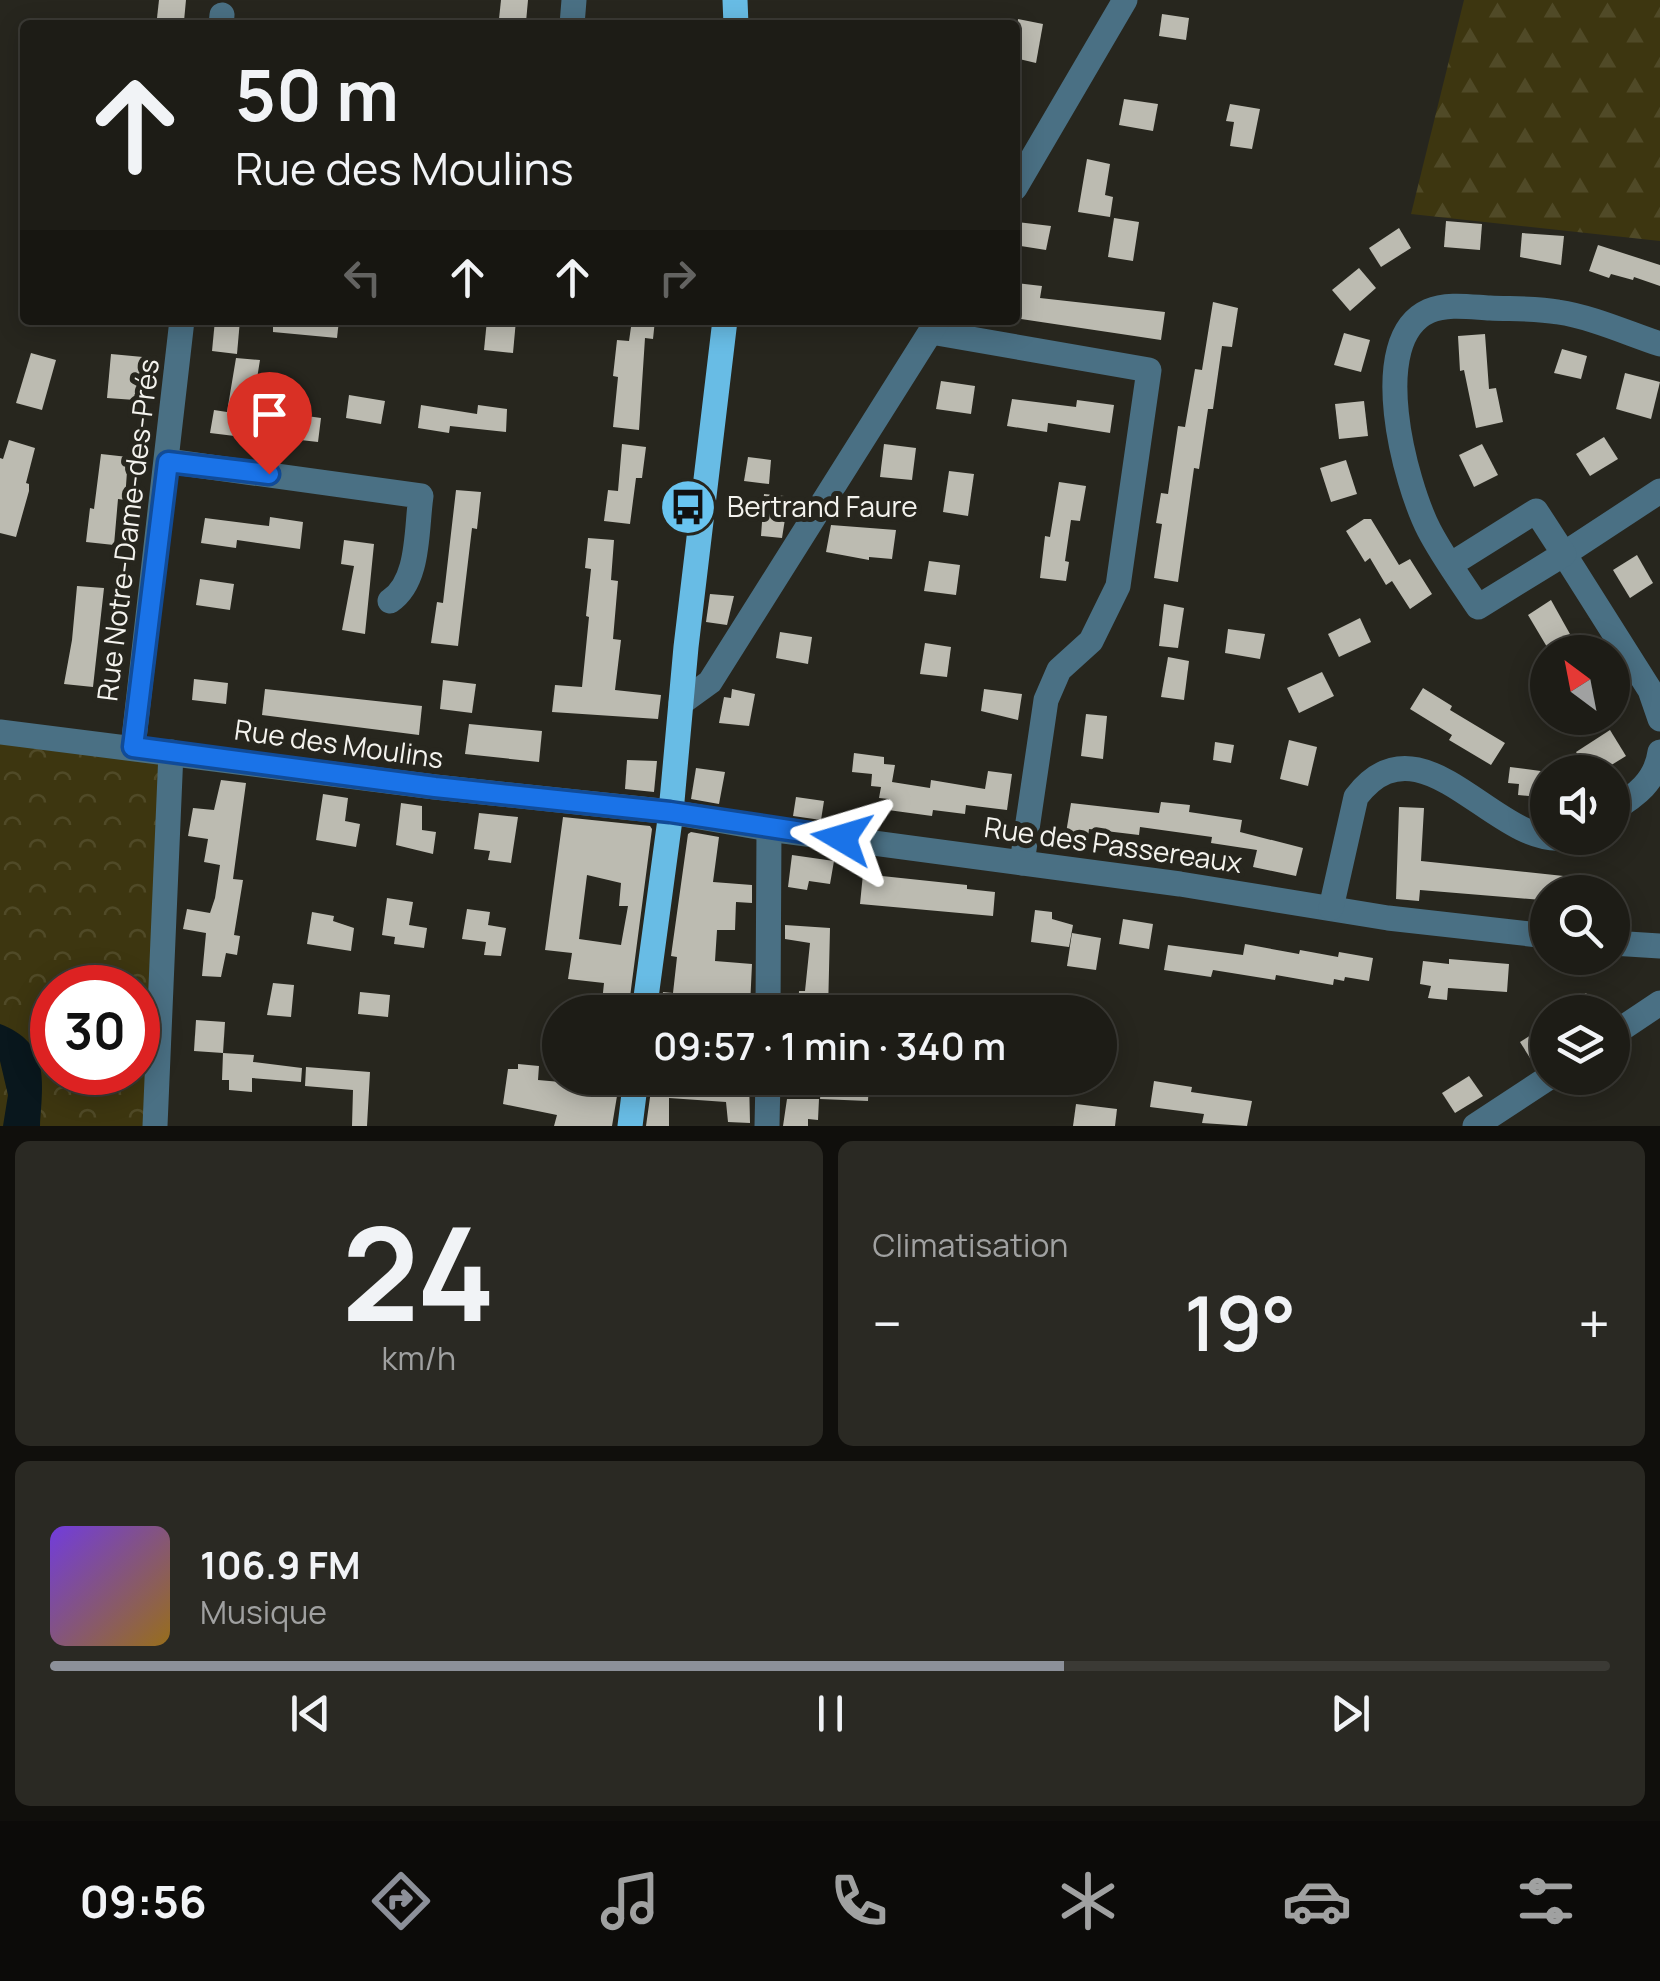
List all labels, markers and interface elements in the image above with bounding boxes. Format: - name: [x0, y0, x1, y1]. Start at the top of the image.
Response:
- text: 50 m: [235, 46, 399, 142]
- icon: ahead: [70, 60, 200, 190]
- text: Rue des Moulins: [235, 137, 574, 199]
- icon: left: [335, 250, 390, 305]
- icon: ahead: [440, 250, 495, 305]
- icon: ahead: [545, 250, 600, 305]
- icon: right: [650, 250, 705, 305]
- street label: Rue Notre-Dame-des-Prés: [87, 356, 167, 703]
- pin: [227, 372, 312, 475]
- icon: arrive: [242, 387, 297, 442]
- bus stop icon: Bertrand Faure: [658, 477, 718, 537]
- place label: Bertrand Faure: [727, 487, 918, 525]
- north arrow: [1530, 635, 1630, 735]
- map controls: [1530, 635, 1630, 1095]
- street label: Rue des Moulins: [232, 710, 446, 776]
- button: sound: [1530, 755, 1630, 855]
- position arrow: [790, 786, 894, 890]
- street label: Rue des Passereaux: [982, 807, 1245, 881]
- button: search: [1530, 875, 1630, 975]
- speed limit sign: 30: [30, 965, 160, 1095]
- button: layers: [1530, 995, 1630, 1095]
- text: 09:57 · 1 min · 340 m: [653, 1019, 1006, 1071]
- text: 24: [342, 1182, 496, 1360]
- text: Climatisation: [873, 1223, 1068, 1267]
- text: 19°: [1184, 1271, 1296, 1374]
- text: −: [873, 1285, 902, 1361]
- text: +: [1578, 1285, 1610, 1361]
- text: km/h: [382, 1336, 456, 1380]
- text: 106.9 FM: [200, 1538, 360, 1590]
- text: Musique: [200, 1590, 327, 1634]
- icon: previous: [283, 1686, 338, 1741]
- icon: pause: [803, 1686, 858, 1741]
- icon: next: [1323, 1686, 1378, 1741]
- icon: directions: [366, 1866, 436, 1936]
- icon: music: [595, 1866, 665, 1936]
- icon: phone: [824, 1866, 894, 1936]
- icon: climate: [1053, 1866, 1123, 1936]
- icon: car: [1282, 1866, 1352, 1936]
- icon: filters: [1511, 1866, 1581, 1936]
- text: 09:56: [79, 1870, 207, 1932]

